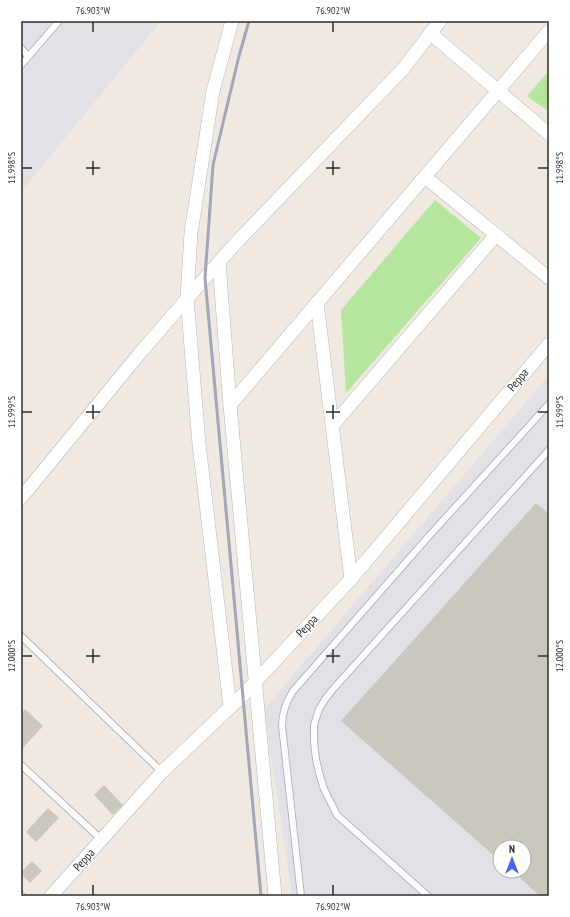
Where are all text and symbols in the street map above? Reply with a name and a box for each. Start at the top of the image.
text: 76.903°W [76,4,110,17]
text: 76.902°W [316,4,350,17]
text: 11.998°S [5,152,18,184]
text: 11.998°S [553,152,566,184]
street label: Peppa [504,365,532,394]
text: 11.999°S [5,396,18,428]
text: 11.999°S [553,396,566,428]
street label: Peppa [293,611,321,640]
text: 12.000°S [5,640,18,672]
text: 12.000°S [553,640,566,672]
north arrow [492,839,532,879]
text: N [509,842,515,856]
street label: Peppa [70,845,98,874]
text: 76.903°W [76,900,110,913]
text: 76.902°W [316,900,350,913]

